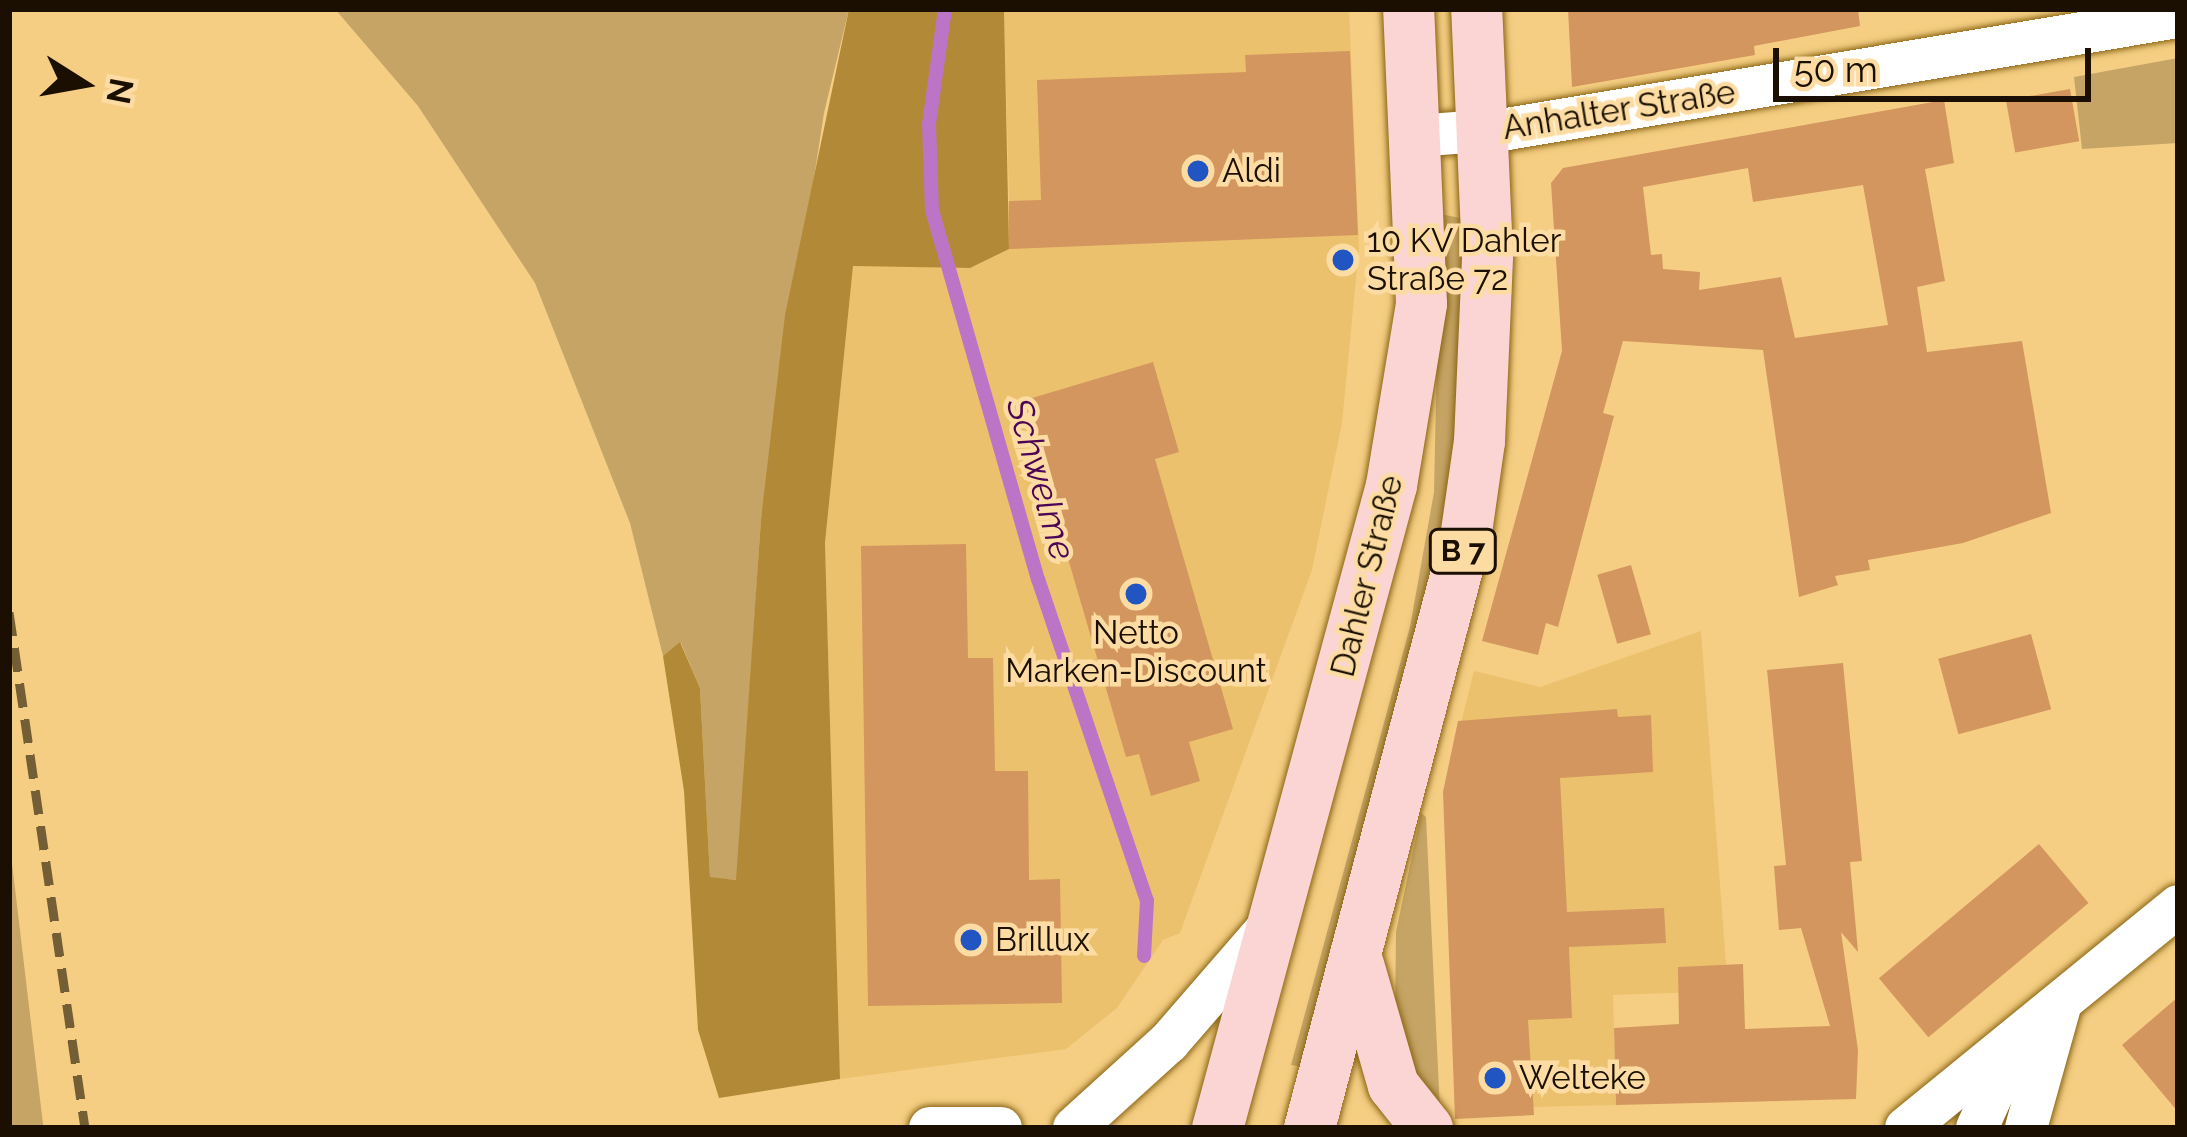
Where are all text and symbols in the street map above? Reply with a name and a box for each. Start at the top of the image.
north arrow [24,24,144,144]
scale bar [1779,24,2097,98]
text: 50 m [1794,48,1878,90]
street label: Anhalter Straße [1499,72,1739,148]
text: N [98,75,141,107]
place label: Aldi [1222,151,1281,191]
marker: Aldi [1185,158,1211,184]
place label: 10 KV Dahler Straße 72 [1367,221,1562,299]
marker: 10 KV Dahler Straße 72 [1330,247,1356,273]
water label: Schwelme [997,393,1085,565]
street label: Dahler Straße [1323,471,1411,681]
road number: B 7 [1427,527,1499,575]
marker: Netto Marken-Discount [1123,581,1149,607]
place label: Netto Marken-Discount [1005,613,1267,691]
place label: Brillux [995,920,1090,960]
marker: Brillux [958,927,984,953]
place label: Welteke [1519,1058,1646,1098]
marker: Welteke [1482,1065,1508,1091]

